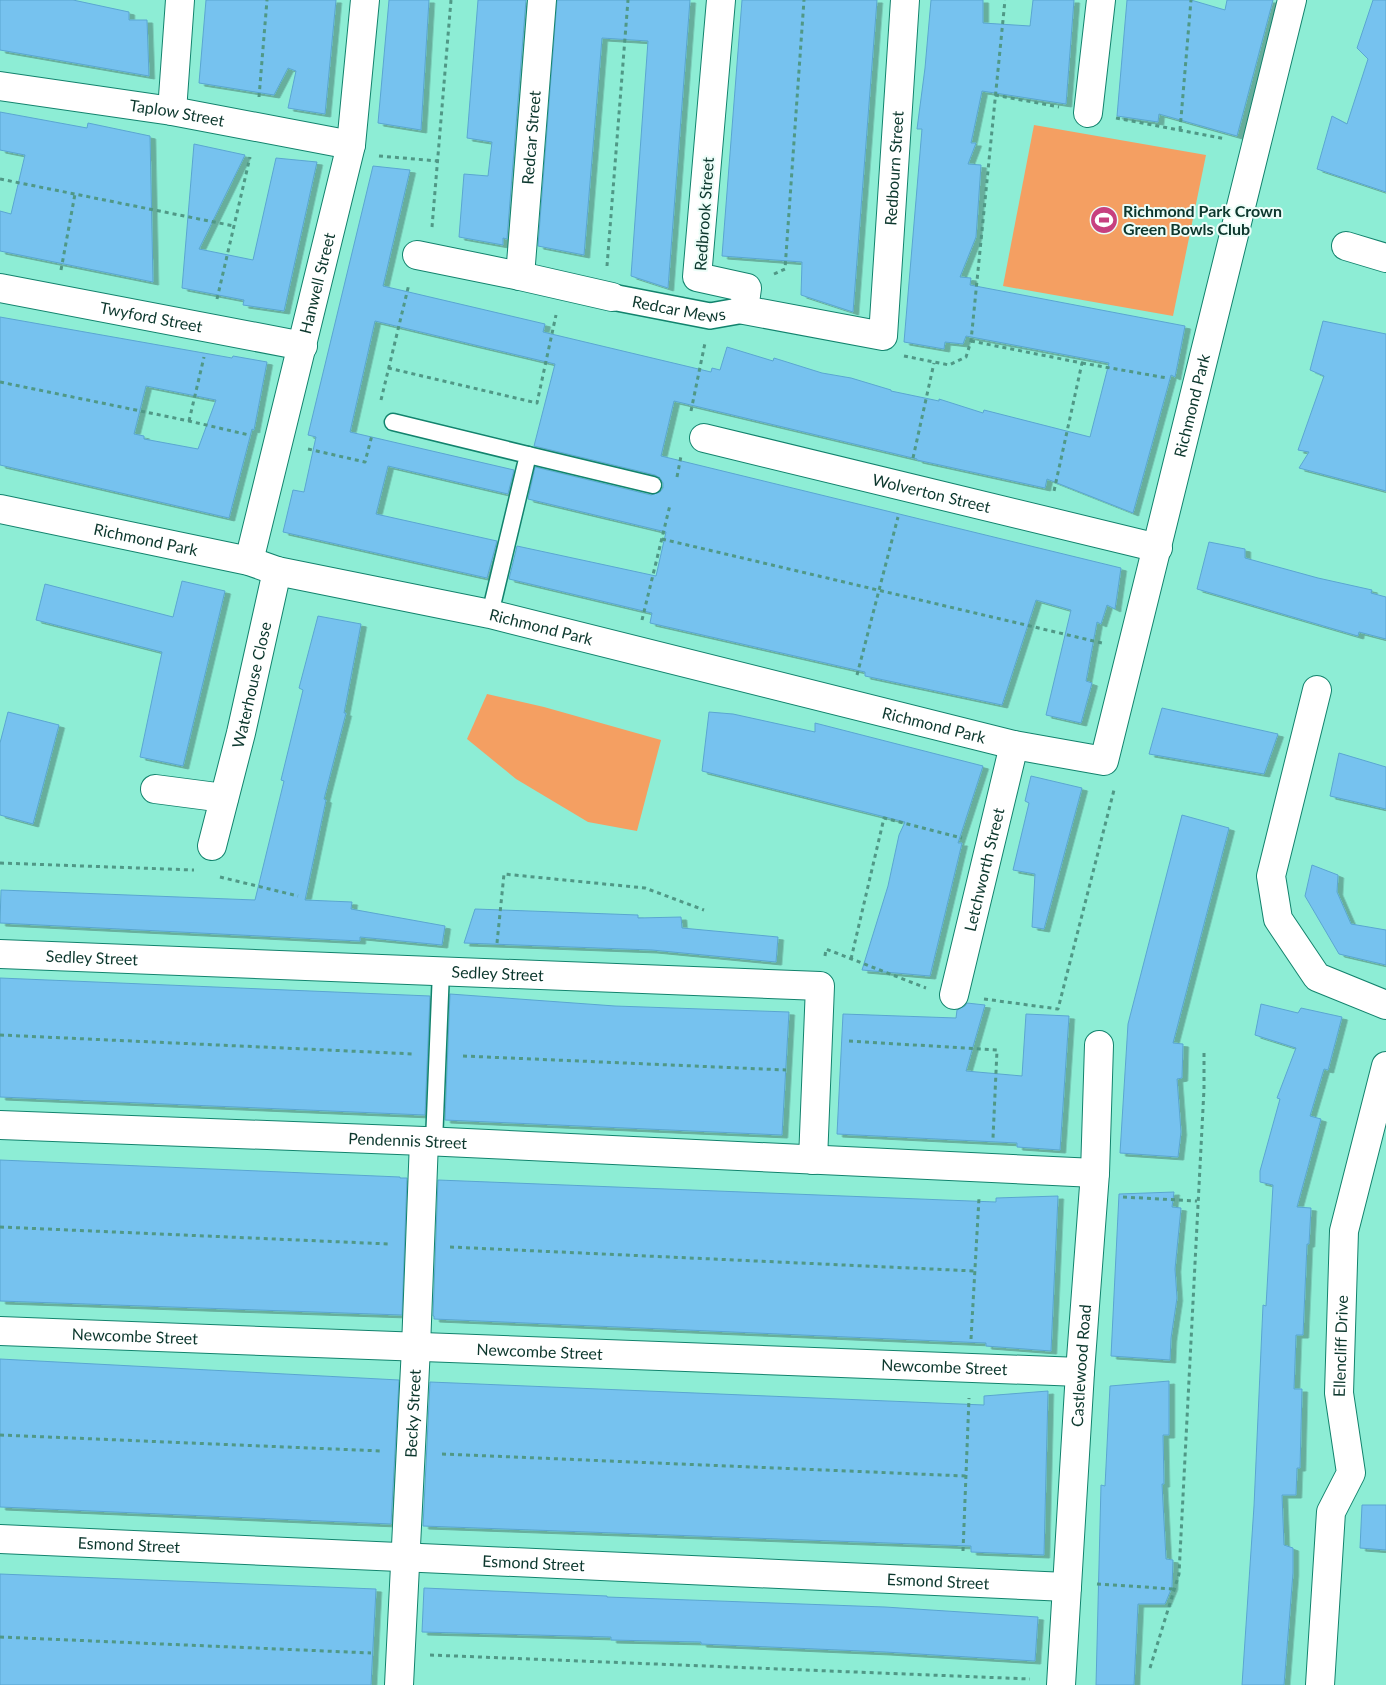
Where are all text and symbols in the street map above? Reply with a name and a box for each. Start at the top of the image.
street label: Redcar Street [517,89,544,185]
street label: Taplow Street [128,95,226,130]
street label: Redbourn Street [880,110,907,226]
street label: Redbrook Street [690,156,717,271]
place label: Richmond Park Crown Green Bowls Club [1123,201,1282,238]
sports icon: Richmond Park Crown Green Bowls Club [1089,205,1119,235]
street label: Hanwell Street [295,230,338,336]
street label: Redcar Mews [631,291,727,326]
street label: Twyford Street [98,297,205,336]
street label: Richmond Park [1169,351,1213,459]
street label: Wolverton Street [871,469,993,516]
street label: Richmond Park [92,519,201,559]
street label: Richmond Park [487,604,596,649]
street label: Waterhouse Close [228,620,274,750]
street label: Richmond Park [880,702,989,747]
street label: Letchworth Street [960,805,1008,933]
street label: Sedley Street [45,946,139,968]
street label: Sedley Street [451,962,544,984]
street label: Pendennis Street [348,1128,468,1152]
street label: Ellencliff Drive [1329,1295,1351,1397]
street label: Castlewood Road [1067,1304,1094,1427]
street label: Newcombe Street [71,1324,199,1348]
street label: Newcombe Street [476,1339,603,1363]
street label: Newcombe Street [881,1354,1008,1378]
street label: Becky Street [400,1368,424,1458]
street label: Esmond Street [77,1533,181,1556]
street label: Esmond Street [482,1551,585,1574]
street label: Esmond Street [886,1569,990,1593]

